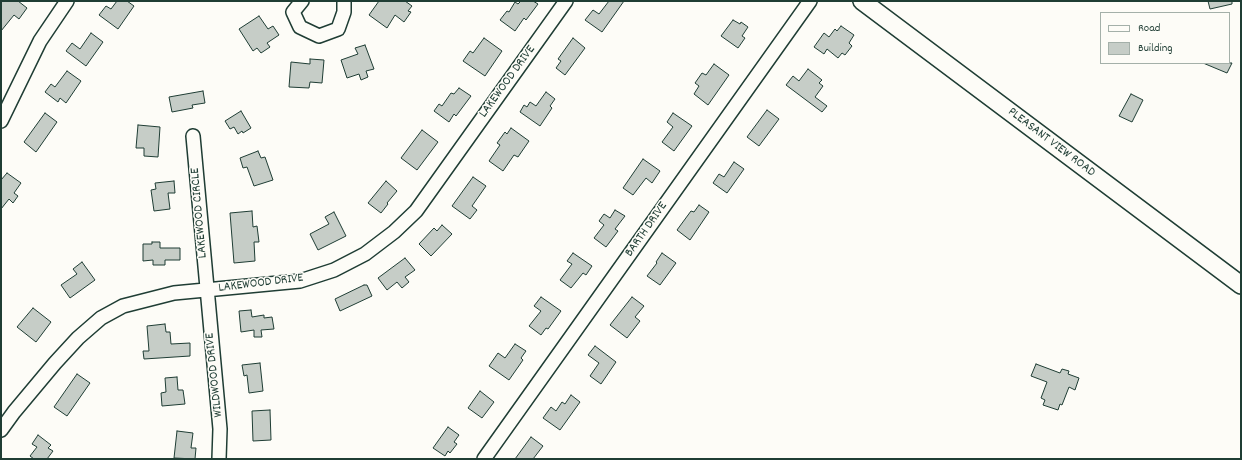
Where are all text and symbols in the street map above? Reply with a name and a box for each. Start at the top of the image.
legend [1100,12,1230,64]
text: Road [1138,20,1160,37]
text: Building [1138,40,1173,57]
street label: LAKEWOOD DRIVE [477,43,539,121]
street label: PLEASANT VIEW ROAD [1004,105,1098,181]
street label: LAKEWOOD CIRCLE [188,167,212,259]
street label: BARTH DRIVE [622,199,672,261]
street label: LAKEWOOD DRIVE [218,271,304,297]
street label: WILDWOOD DRIVE [203,332,227,418]

